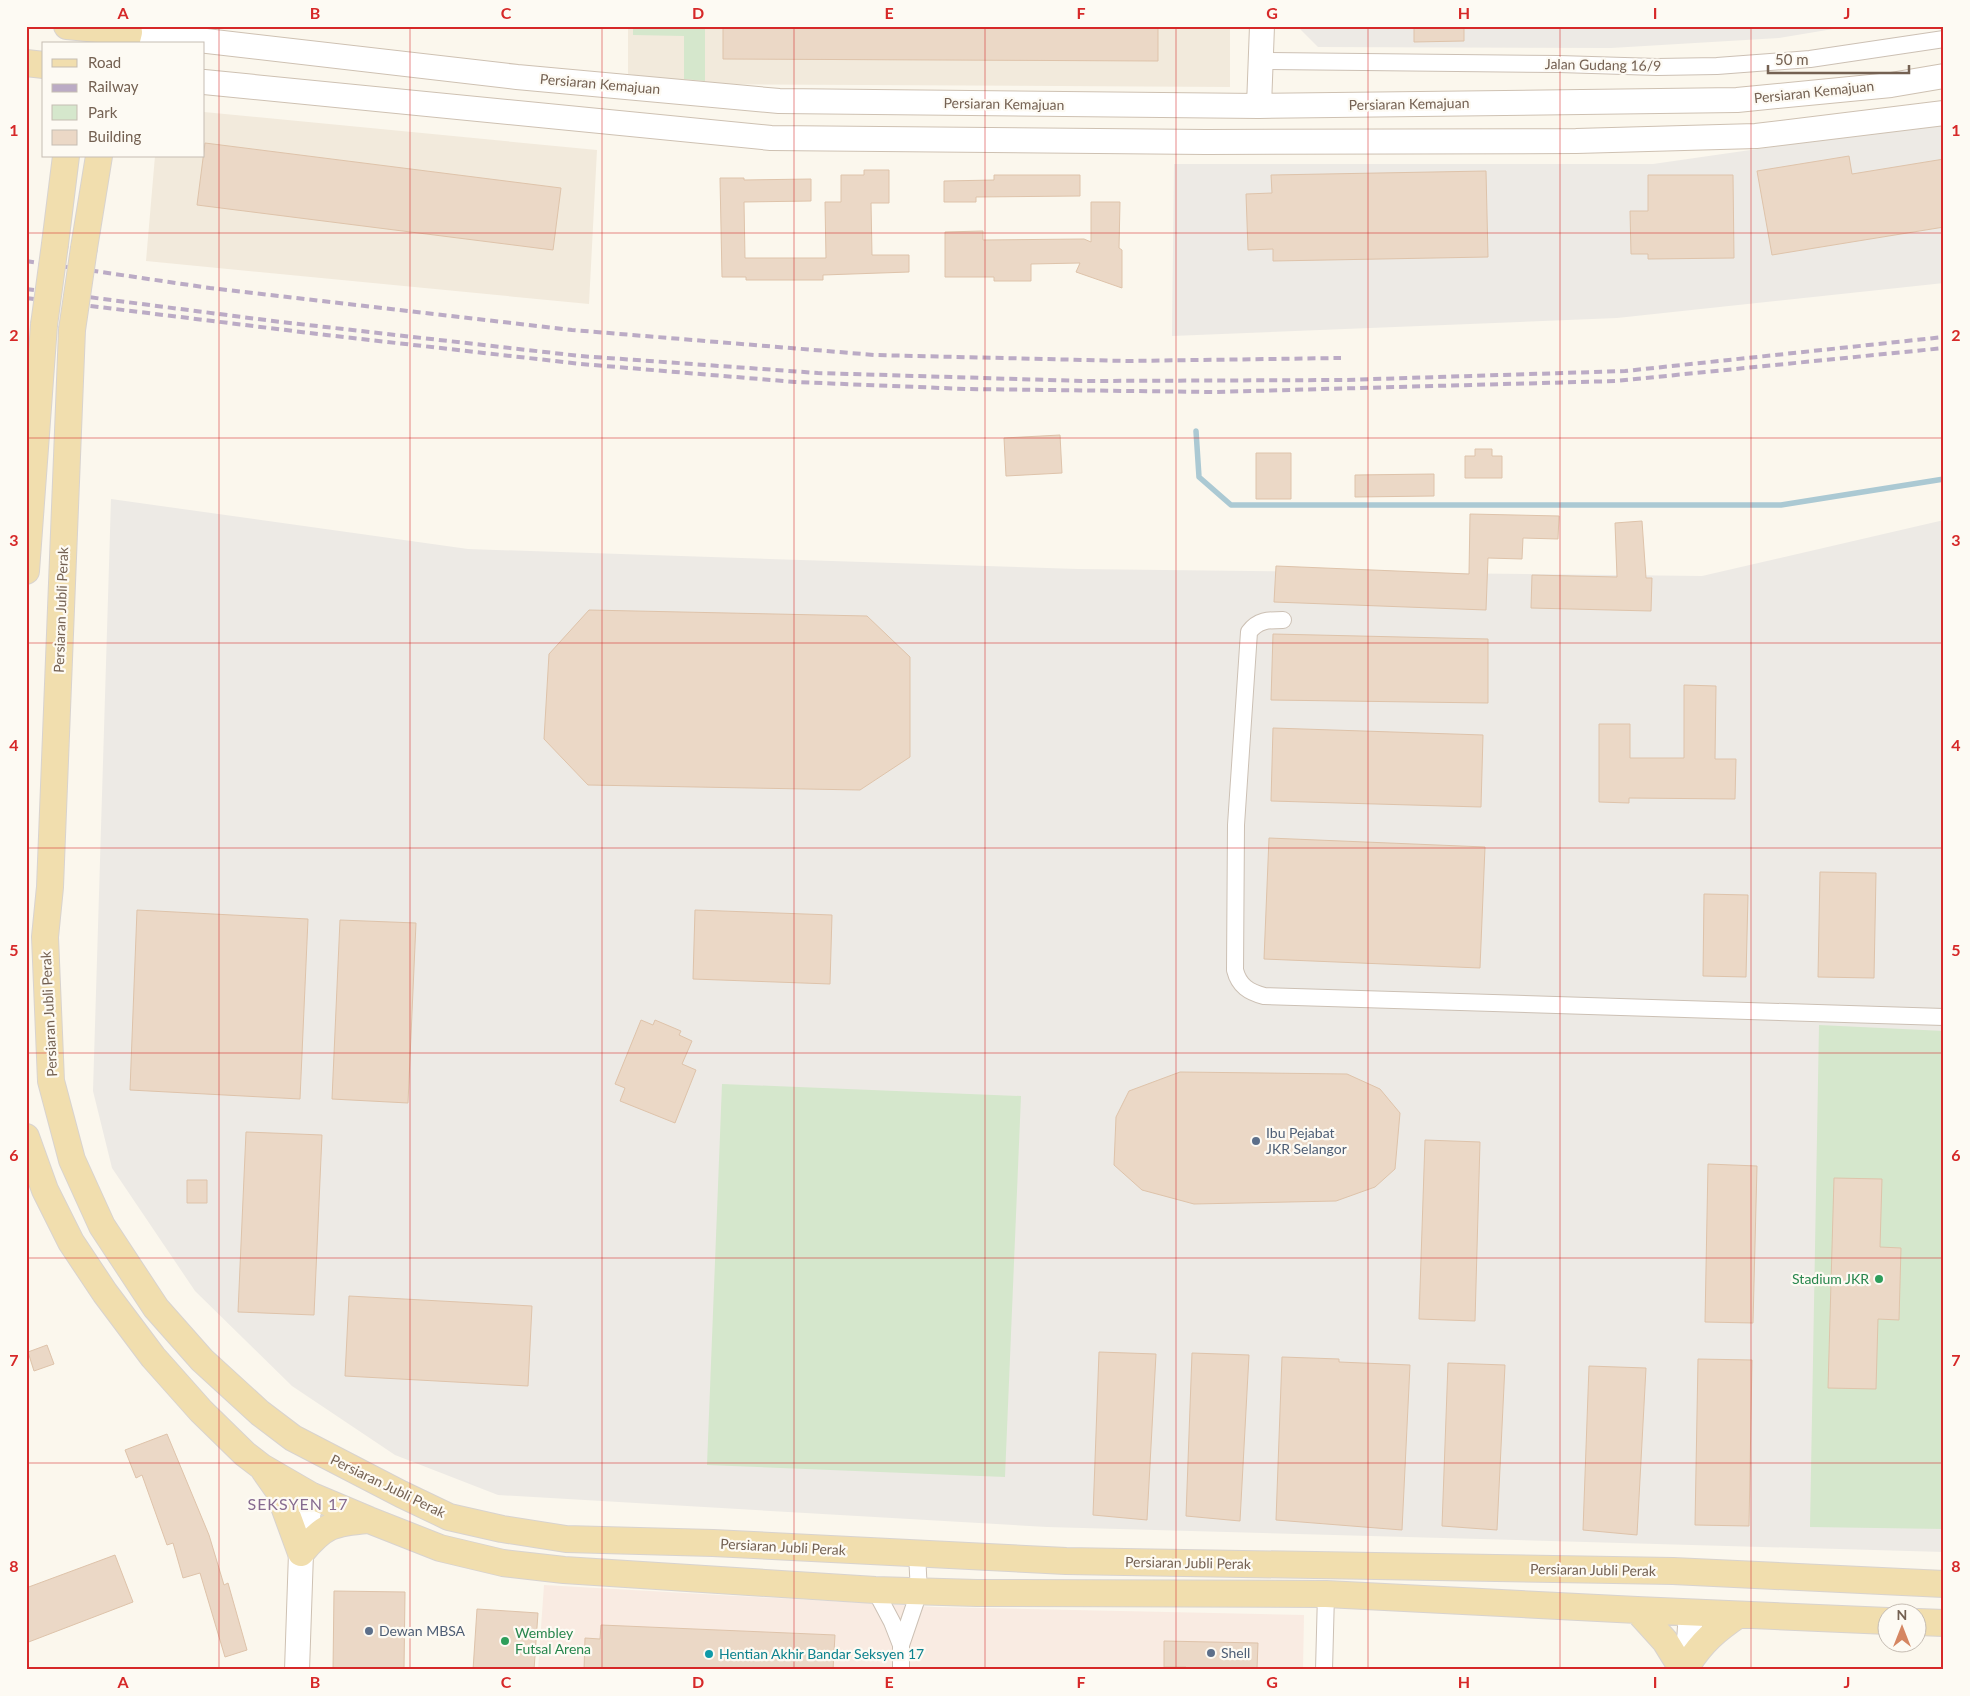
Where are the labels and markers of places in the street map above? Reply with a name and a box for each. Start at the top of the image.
place label: Ibu Pejabat JKR Selangor [1266,1124,1347,1157]
marker: Ibu Pejabat JKR Selangor [1250,1135,1262,1147]
place label: Stadium JKR [1792,1270,1869,1287]
marker: Stadium JKR [1873,1273,1885,1285]
place label: Dewan MBSA [379,1622,466,1639]
place label: Wembley Futsal Arena [515,1624,591,1657]
marker: Dewan MBSA [363,1625,375,1637]
marker: Wembley Futsal Arena [499,1635,511,1647]
place label: Shell [1221,1644,1250,1661]
place label: Hentian Akhir Bandar Seksyen 17 [719,1645,924,1662]
marker: Shell [1205,1647,1217,1659]
marker: Hentian Akhir Bandar Seksyen 17 [703,1648,715,1660]

